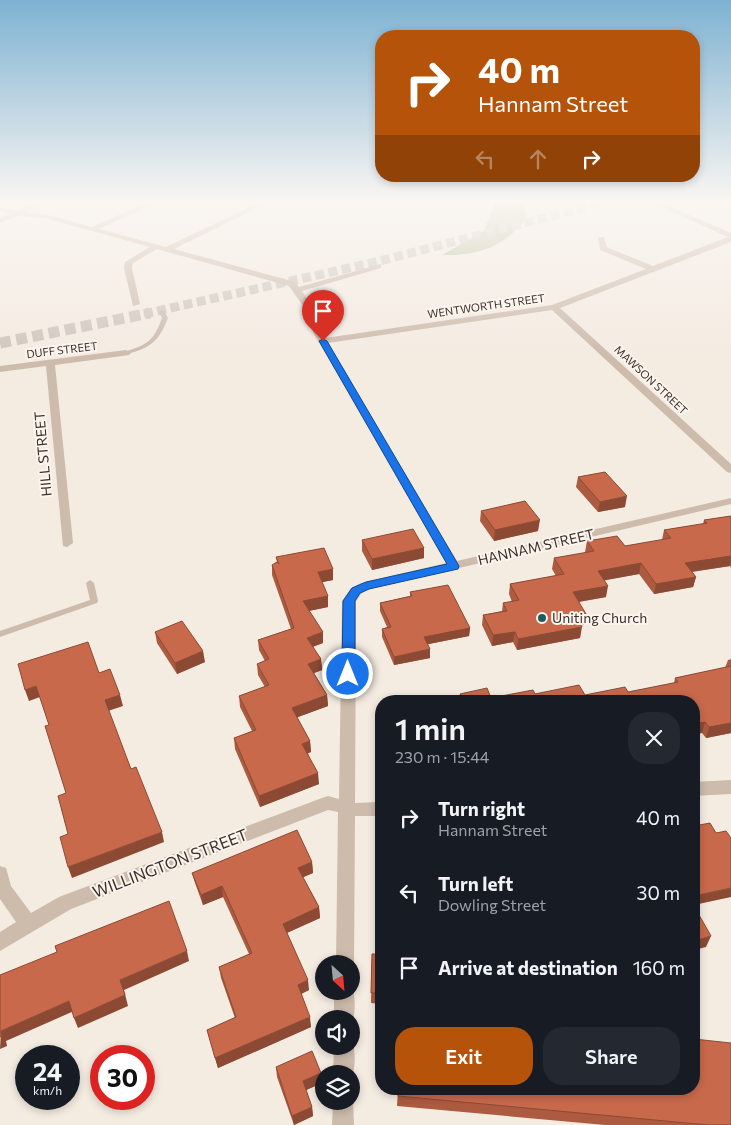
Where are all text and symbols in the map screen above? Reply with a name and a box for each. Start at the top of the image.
text: 40 m [478,47,560,90]
icon: right [395,50,460,115]
text: Hannam Street [478,90,628,117]
icon: left [471,145,499,173]
icon: ahead [524,145,552,173]
icon: right [577,145,605,173]
pin [302,290,344,341]
street label: WENTWORTH STREET [426,291,545,320]
icon: arrive [309,297,337,325]
street label: DUFF STREET [26,339,98,360]
street label: MAWSON STREET [612,342,691,417]
street label: HILL STREET [30,411,55,497]
street label: HANNAM STREET [476,525,596,568]
place label: Uniting Church [552,609,647,626]
marker: Uniting Church [536,612,548,624]
position arrow [321,647,373,699]
text: 1 min [395,709,466,746]
button: close [628,712,680,764]
text: 230 m · 15:44 [395,747,489,766]
text: Turn right [438,797,525,820]
icon: right [395,804,423,832]
text: 40 m [636,806,680,829]
text: Hannam Street [438,820,547,839]
street label: WILLINGTON STREET [90,824,250,901]
text: Turn left [438,872,513,895]
icon: left [395,879,423,907]
text: 30 m [637,881,680,904]
text: Dowling Street [438,895,546,914]
icon: arrive [395,954,423,982]
north arrow [315,955,360,1000]
map controls [315,955,360,1110]
text: Arrive at destination [438,956,618,979]
text: 160 m [633,956,685,979]
button: sound [315,1010,360,1055]
button: Exit [395,1027,533,1085]
button: Share [543,1027,680,1085]
speed limit sign: 30 [90,1045,155,1110]
text: 24 [33,1056,62,1086]
button: layers [315,1065,360,1110]
text: km/h [33,1083,62,1097]

